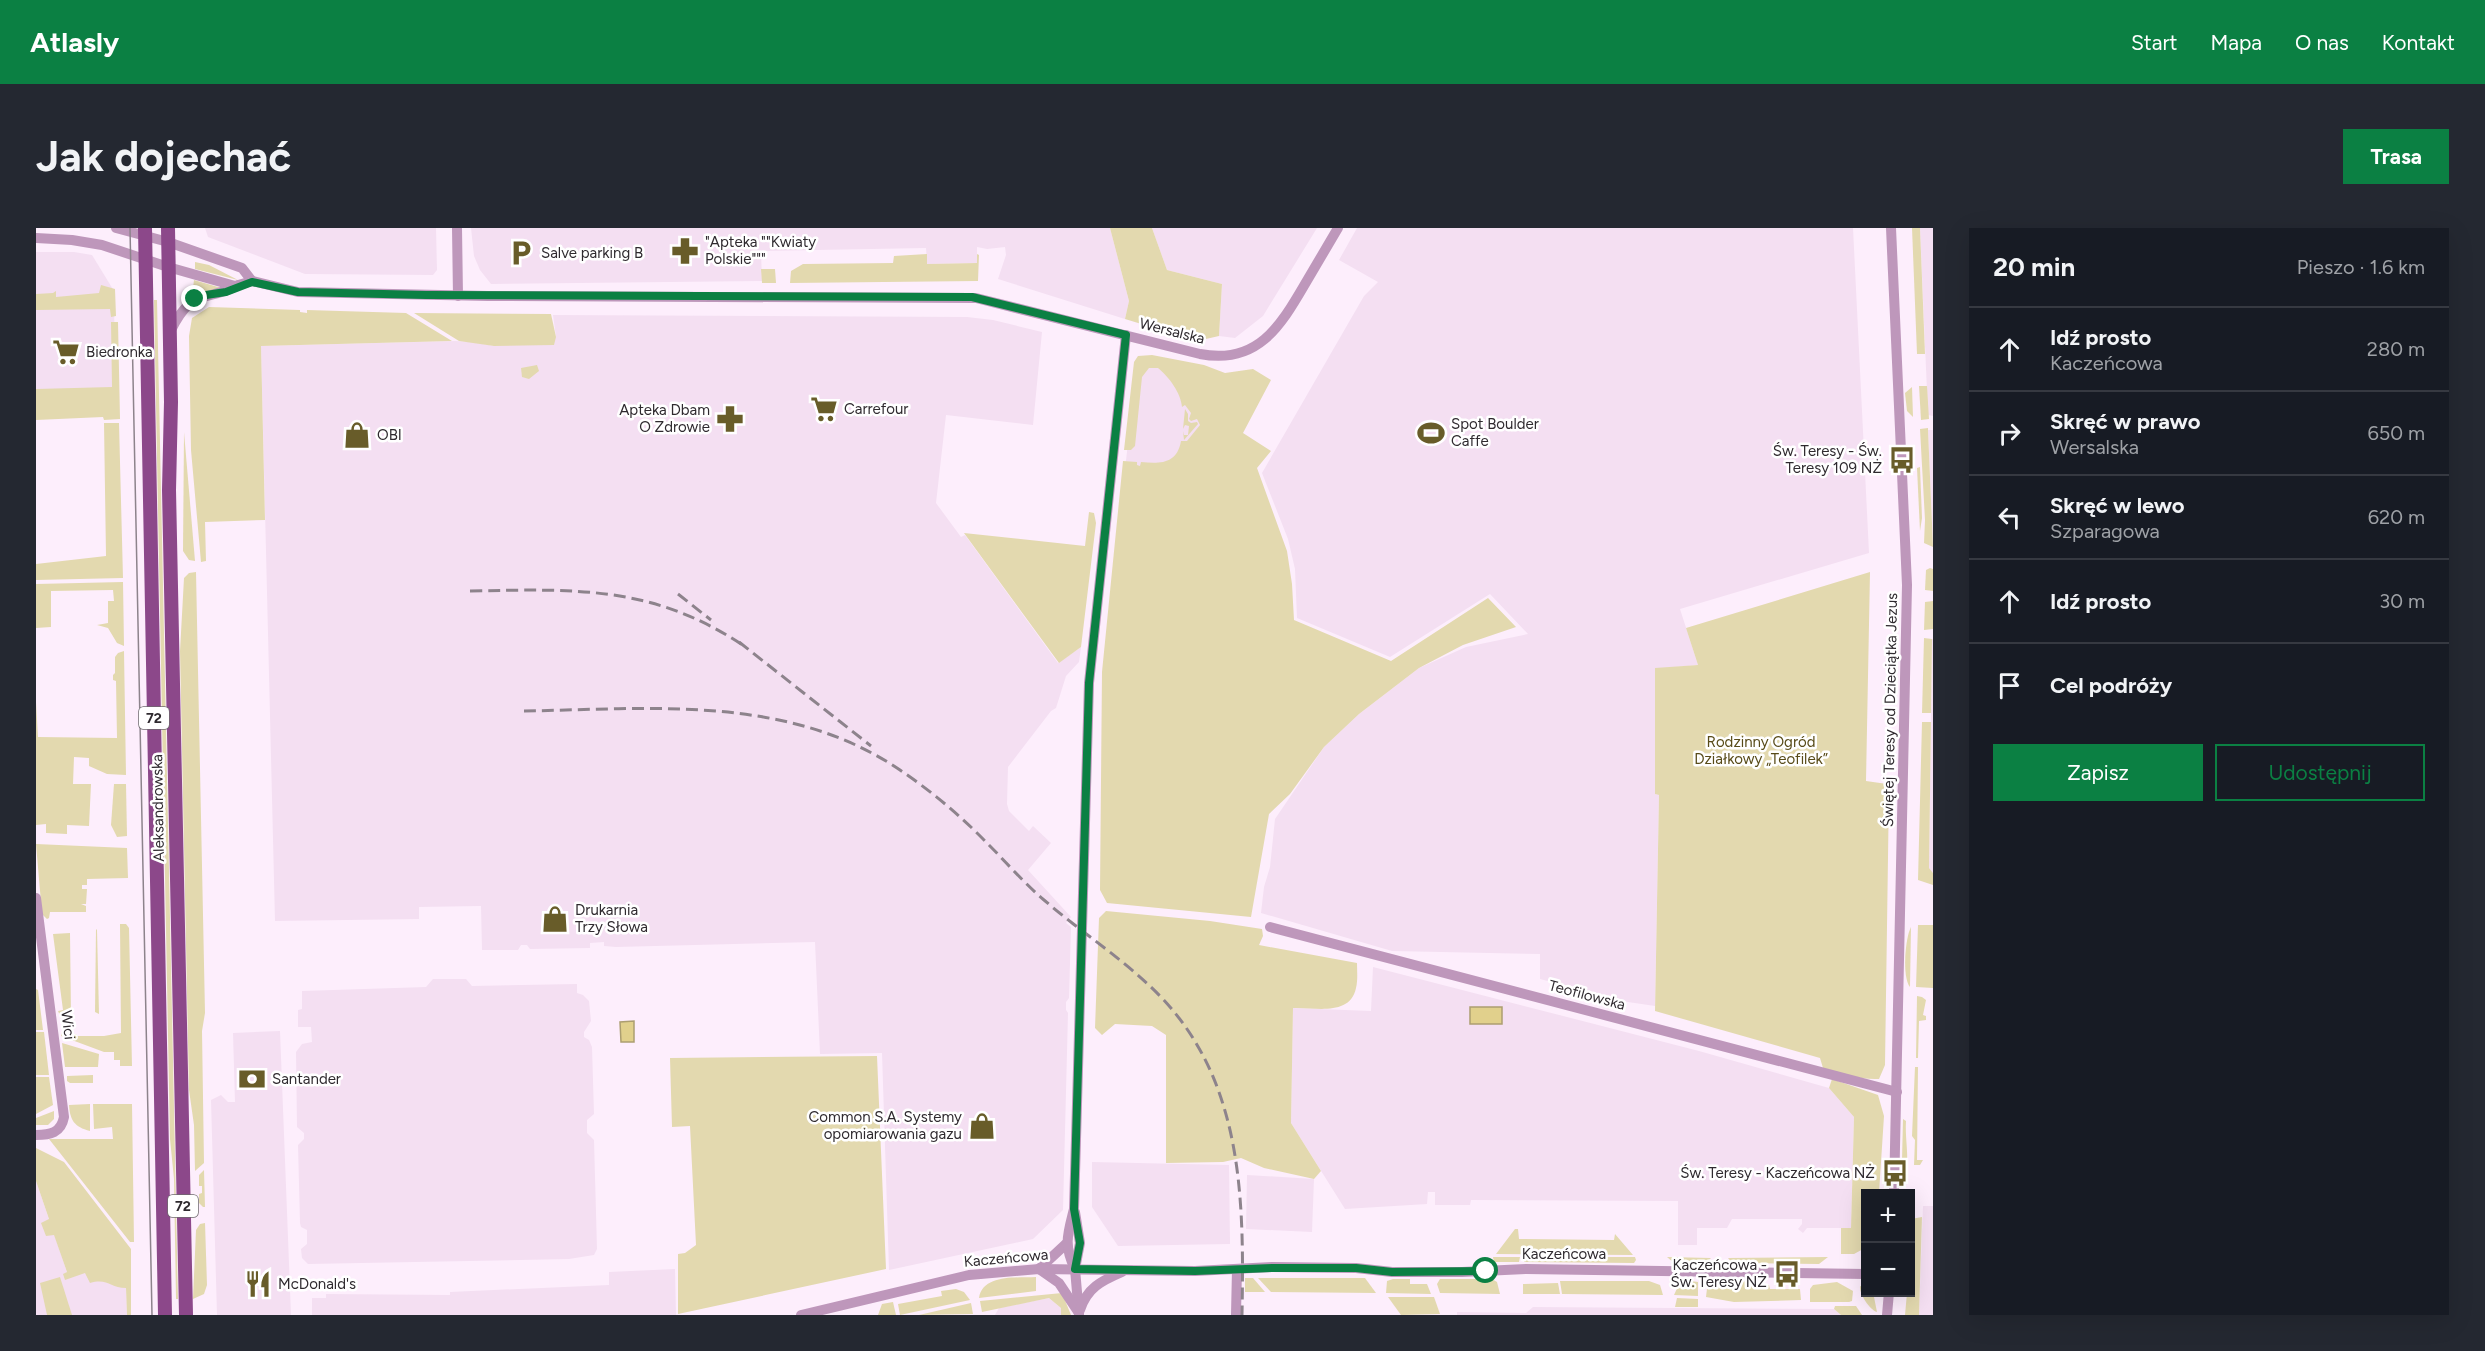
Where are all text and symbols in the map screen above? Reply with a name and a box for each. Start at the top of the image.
text: Atlasly [30,25,119,59]
text: Start [2131,30,2177,55]
text: Mapa [2210,30,2262,55]
text: O nas [2295,30,2349,55]
text: Kontakt [2382,30,2455,55]
button: Trasa [2343,129,2449,184]
text: Jak dojechać [36,131,291,182]
place label: "Apteka ""Kwiaty Polskie""" [705,233,816,268]
pharmacy icon: "Apteka ""Kwiaty Polskie""" [670,236,700,266]
parking icon: Salve parking B [506,238,536,268]
place label: Salve parking B [541,244,643,262]
text: 20 min [1993,251,2075,283]
text: Pieszo · 1.6 km [2297,255,2425,279]
route end [181,285,207,311]
street label: Wersalska [1137,314,1207,348]
text: Idź prosto [2050,324,2151,351]
icon: ahead [1993,333,2026,366]
supermarket icon: Biedronka [51,337,81,367]
text: 280 m [2367,337,2425,361]
place label: Biedronka [86,343,153,361]
text: Kaczeńcowa [2050,351,2163,375]
supermarket icon: Carrefour [809,394,839,424]
place label: Carrefour [844,400,908,418]
place label: Apteka Dbam O Zdrowie [619,401,710,436]
pharmacy icon: Apteka Dbam O Zdrowie [715,404,745,434]
text: Skręć w prawo [2050,408,2200,435]
place label: Spot Boulder Caffe [1451,415,1539,450]
icon: right [1993,417,2026,450]
sports icon: Spot Boulder Caffe [1416,418,1446,448]
shop icon: OBI [342,420,372,450]
text: 650 m [2367,421,2425,445]
place label: OBI [377,426,402,444]
text: Wersalska [2050,435,2139,459]
place label: Św. Teresy - Św. Teresy 109 NŻ [1773,442,1882,477]
bus stop icon: Św. Teresy - Św. Teresy 109 NŻ [1887,445,1917,475]
text: Skręć w lewo [2050,492,2185,519]
icon: left [1993,501,2026,534]
text: 620 m [2368,505,2425,529]
text: Szparagowa [2050,519,2160,543]
icon: ahead [1993,585,2026,618]
text: Idź prosto [2050,588,2151,615]
text: 30 m [2379,589,2425,613]
street label: Świętej Teresy od Dzieciątka Jezus [1879,593,1901,827]
icon: arrive [1993,669,2026,702]
text: Cel podróży [2050,672,2172,699]
road number: 72 [139,707,169,729]
park label: Rodzinny Ogród Działkowy „Teofilek” [1694,733,1828,768]
button: Zapisz [1993,744,2203,801]
button: Udostępnij [2215,744,2425,801]
street label: Aleksandrowska [148,754,168,862]
place label: Drukarnia Trzy Słowa [575,901,648,936]
shop icon: Drukarnia Trzy Słowa [540,904,570,934]
street label: Teofilowska [1547,976,1627,1014]
street label: Wici [57,1009,79,1041]
bank icon: Santander [237,1064,267,1094]
place label: Santander [272,1070,341,1088]
place label: Common S.A. Systemy opomiarowania gazu [808,1108,962,1143]
shop icon: Common S.A. Systemy opomiarowania gazu [967,1111,997,1141]
bus stop icon: Św. Teresy - Kaczeńcowa NŻ [1880,1158,1910,1188]
place label: Św. Teresy - Kaczeńcowa NŻ [1680,1164,1875,1182]
map controls [1861,1189,1915,1297]
button: + [1861,1189,1915,1243]
road number: 72 [168,1195,198,1217]
button: − [1861,1243,1915,1297]
street label: Kaczeńcowa [963,1245,1049,1271]
street label: Kaczeńcowa [1522,1245,1606,1263]
place label: Kaczeńcowa - Św. Teresy NŻ [1671,1256,1767,1291]
route start [1472,1257,1498,1283]
bus stop icon: Kaczeńcowa - Św. Teresy NŻ [1772,1259,1802,1289]
restaurant icon: McDonald's [243,1269,273,1299]
place label: McDonald's [278,1275,356,1293]

